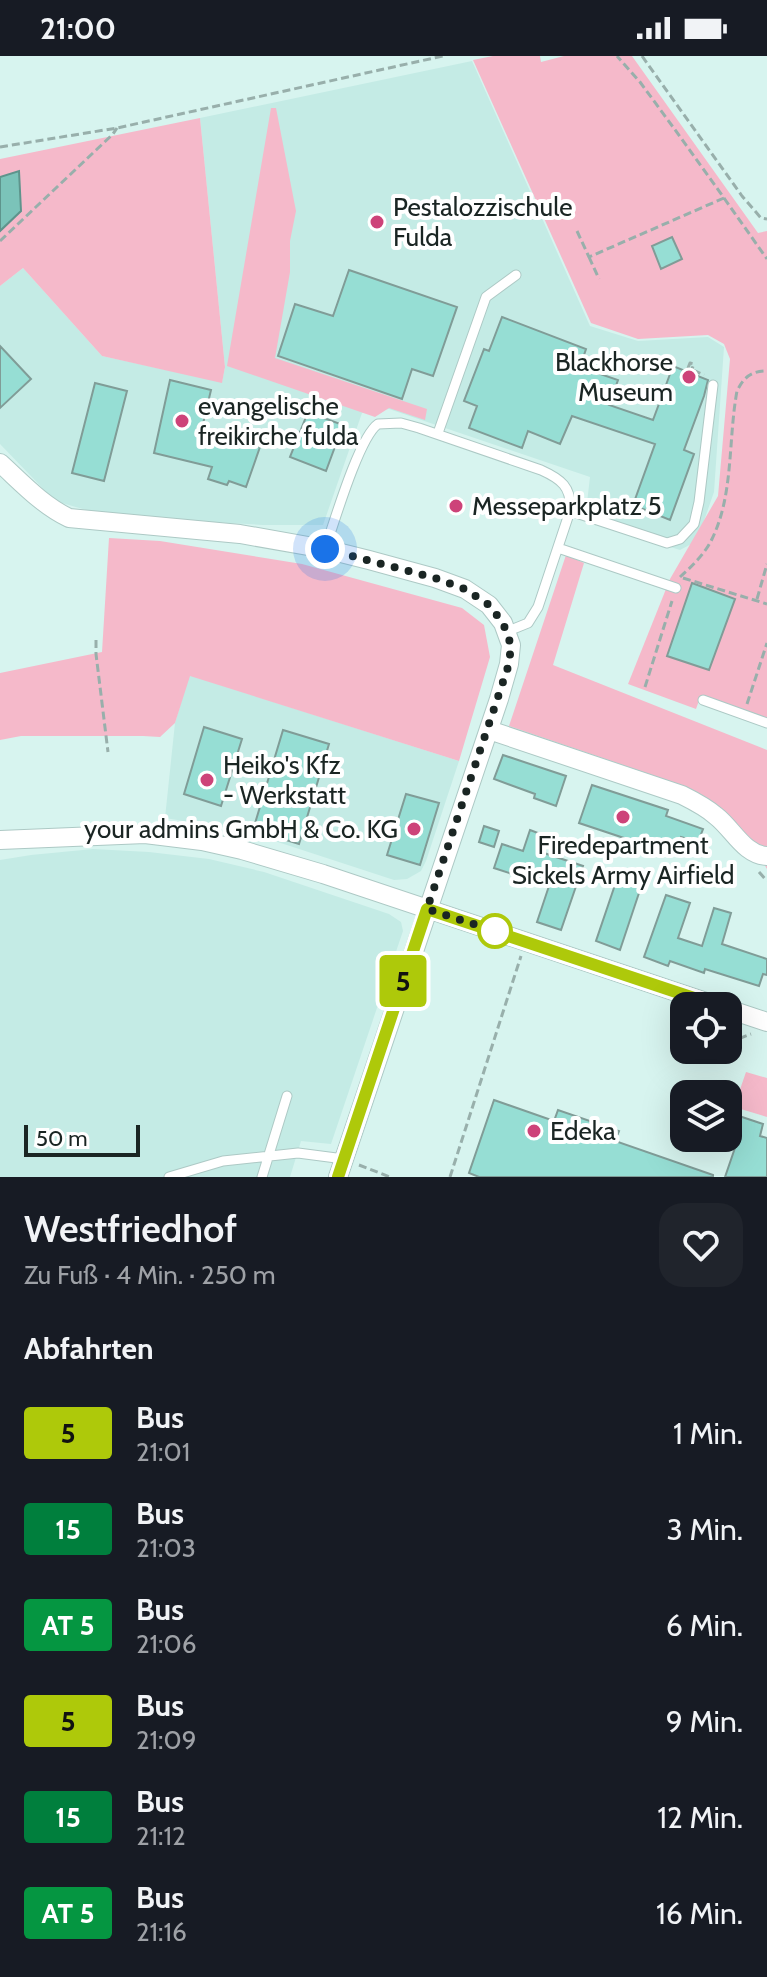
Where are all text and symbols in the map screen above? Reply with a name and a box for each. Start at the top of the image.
text: 21:00 [40,10,116,47]
place label: Pestalozzischule Fulda [393,191,573,253]
marker: Pestalozzischule Fulda [368,213,386,231]
place label: Blackhorse Museum [555,346,673,408]
marker: Blackhorse Museum [680,368,698,386]
place label: evangelische freikirche fulda [198,390,359,452]
marker: evangelische freikirche fulda [173,412,191,430]
place label: Messeparkplatz 5 [472,490,662,522]
marker: Messeparkplatz 5 [447,497,465,515]
your location [305,529,345,569]
place label: Heiko's Kfz - Werkstatt [223,749,346,811]
marker: Heiko's Kfz - Werkstatt [198,771,216,789]
marker: Firedepartment Sickels Army Airfield [614,808,632,826]
place label: your admins GmbH & Co. KG [84,813,398,845]
marker: your admins GmbH & Co. KG [405,820,423,838]
place label: Firedepartment Sickels Army Airfield [512,829,734,891]
unlabelled marker [478,914,512,948]
line badge: 5 [377,955,429,1007]
text: 5 [395,964,411,998]
map controls [670,992,742,1152]
button: locate [670,992,742,1064]
button: layers [670,1080,742,1152]
place label: Edeka [550,1115,616,1147]
scale bar [24,1121,140,1157]
marker: Edeka [525,1122,543,1140]
text: 50 m [36,1125,88,1152]
button: heart [659,1203,743,1287]
text: Westfriedhof [24,1205,237,1252]
text: Zu Fuß · 4 Min. · 250 m [24,1259,276,1291]
text: Abfahrten [24,1330,154,1367]
text: Bus [136,1399,184,1436]
text: 1 Min. [673,1415,743,1452]
text: 5 [60,1416,76,1450]
text: 21:01 [136,1436,190,1468]
text: Bus [136,1495,184,1532]
text: 3 Min. [667,1511,743,1548]
text: 15 [55,1512,81,1546]
text: 21:03 [136,1532,196,1564]
text: Bus [136,1591,184,1628]
text: 6 Min. [666,1607,743,1644]
text: AT 5 [42,1608,94,1642]
text: 21:06 [136,1628,196,1660]
text: Bus [136,1687,184,1724]
text: 9 Min. [666,1703,743,1740]
text: 5 [60,1704,76,1738]
text: 21:09 [136,1724,196,1756]
text: Bus [136,1783,184,1820]
text: 12 Min. [657,1799,743,1836]
text: 15 [55,1800,81,1834]
text: 21:12 [136,1820,186,1852]
text: Bus [136,1879,184,1916]
text: 16 Min. [656,1895,743,1932]
text: AT 5 [42,1896,94,1930]
text: 21:16 [136,1916,187,1948]

